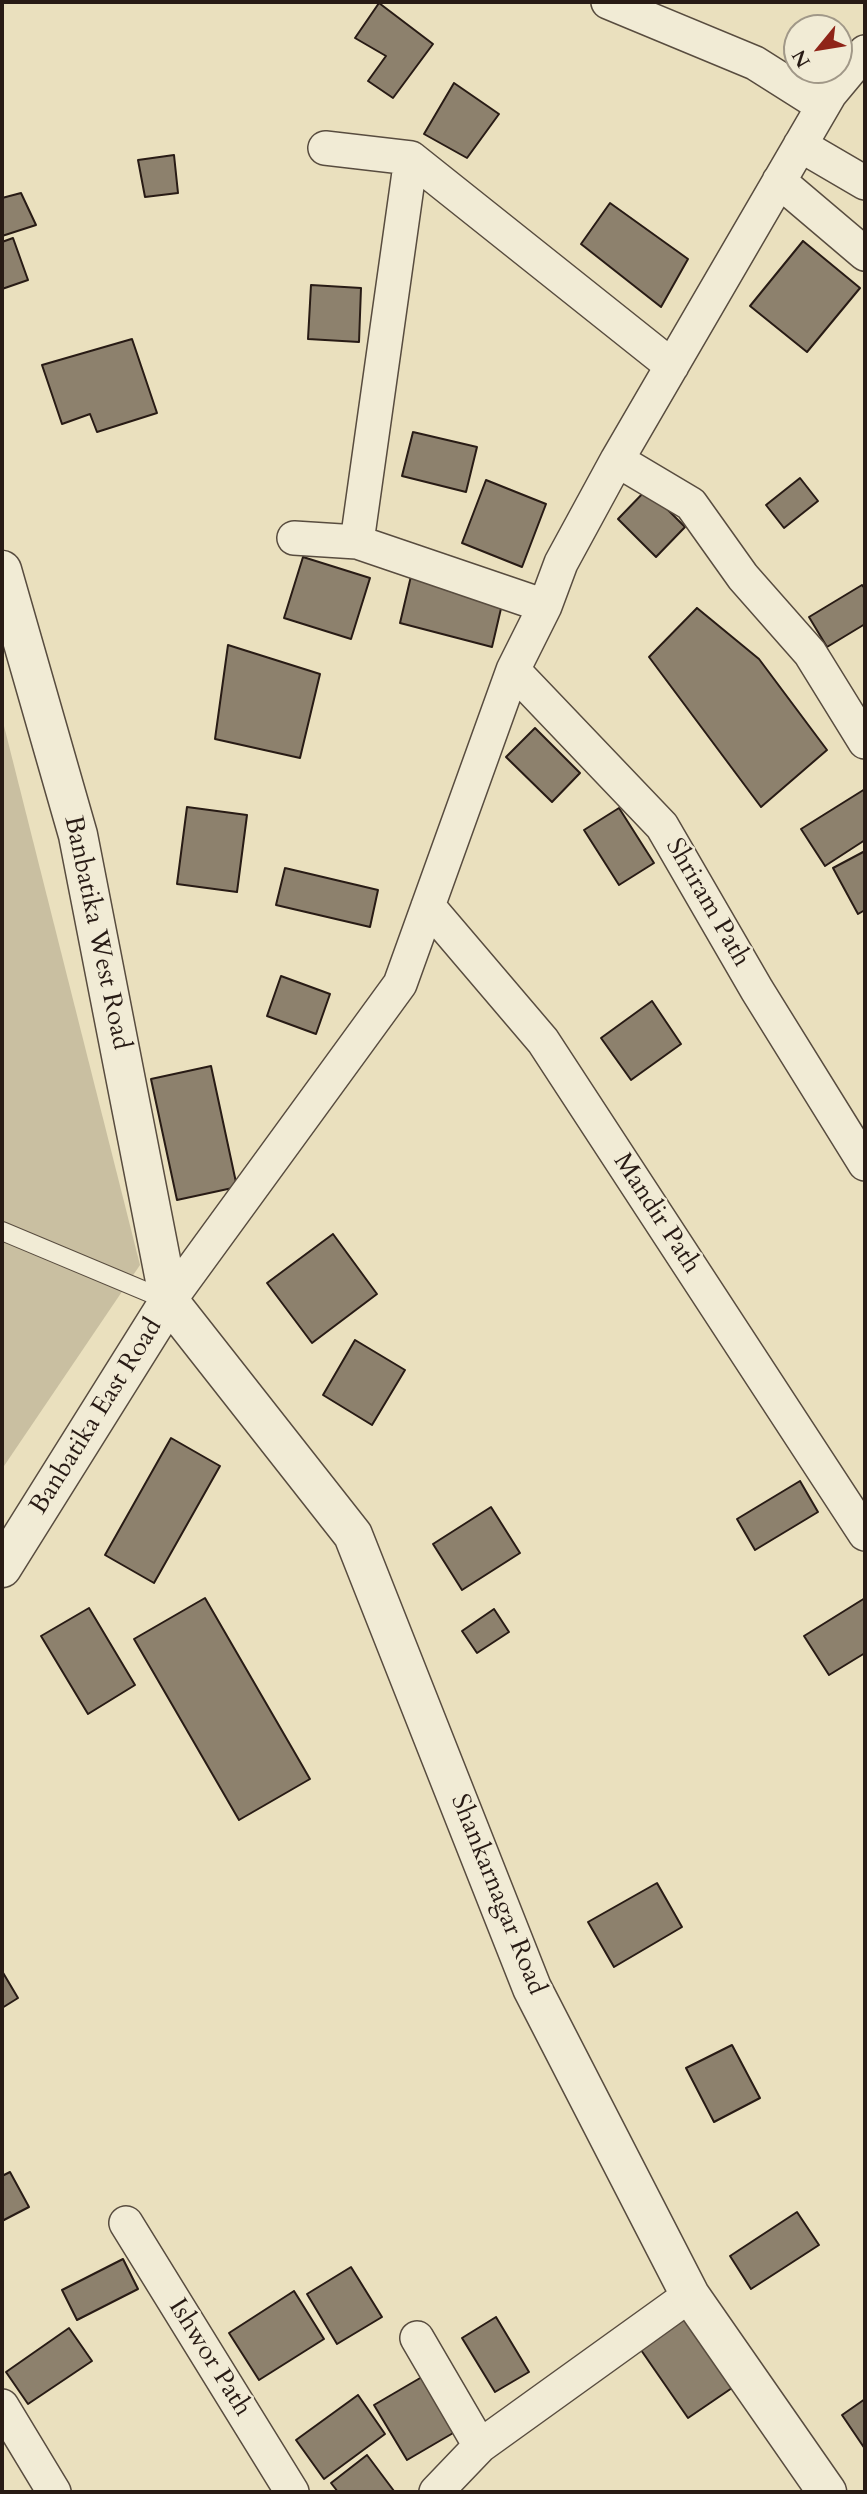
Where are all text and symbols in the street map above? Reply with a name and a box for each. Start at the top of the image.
north arrow [783,14,853,84]
text: N [786,45,817,72]
street label: Banbatika West Road [56,813,136,1053]
street label: Shriram Path [658,833,756,973]
street label: Mandir Path [606,1148,706,1280]
street label: Banbatika East Road [24,1313,170,1521]
street label: Shankarnagar Road [443,1790,551,2000]
street label: Ishwor Path [161,2294,257,2422]

